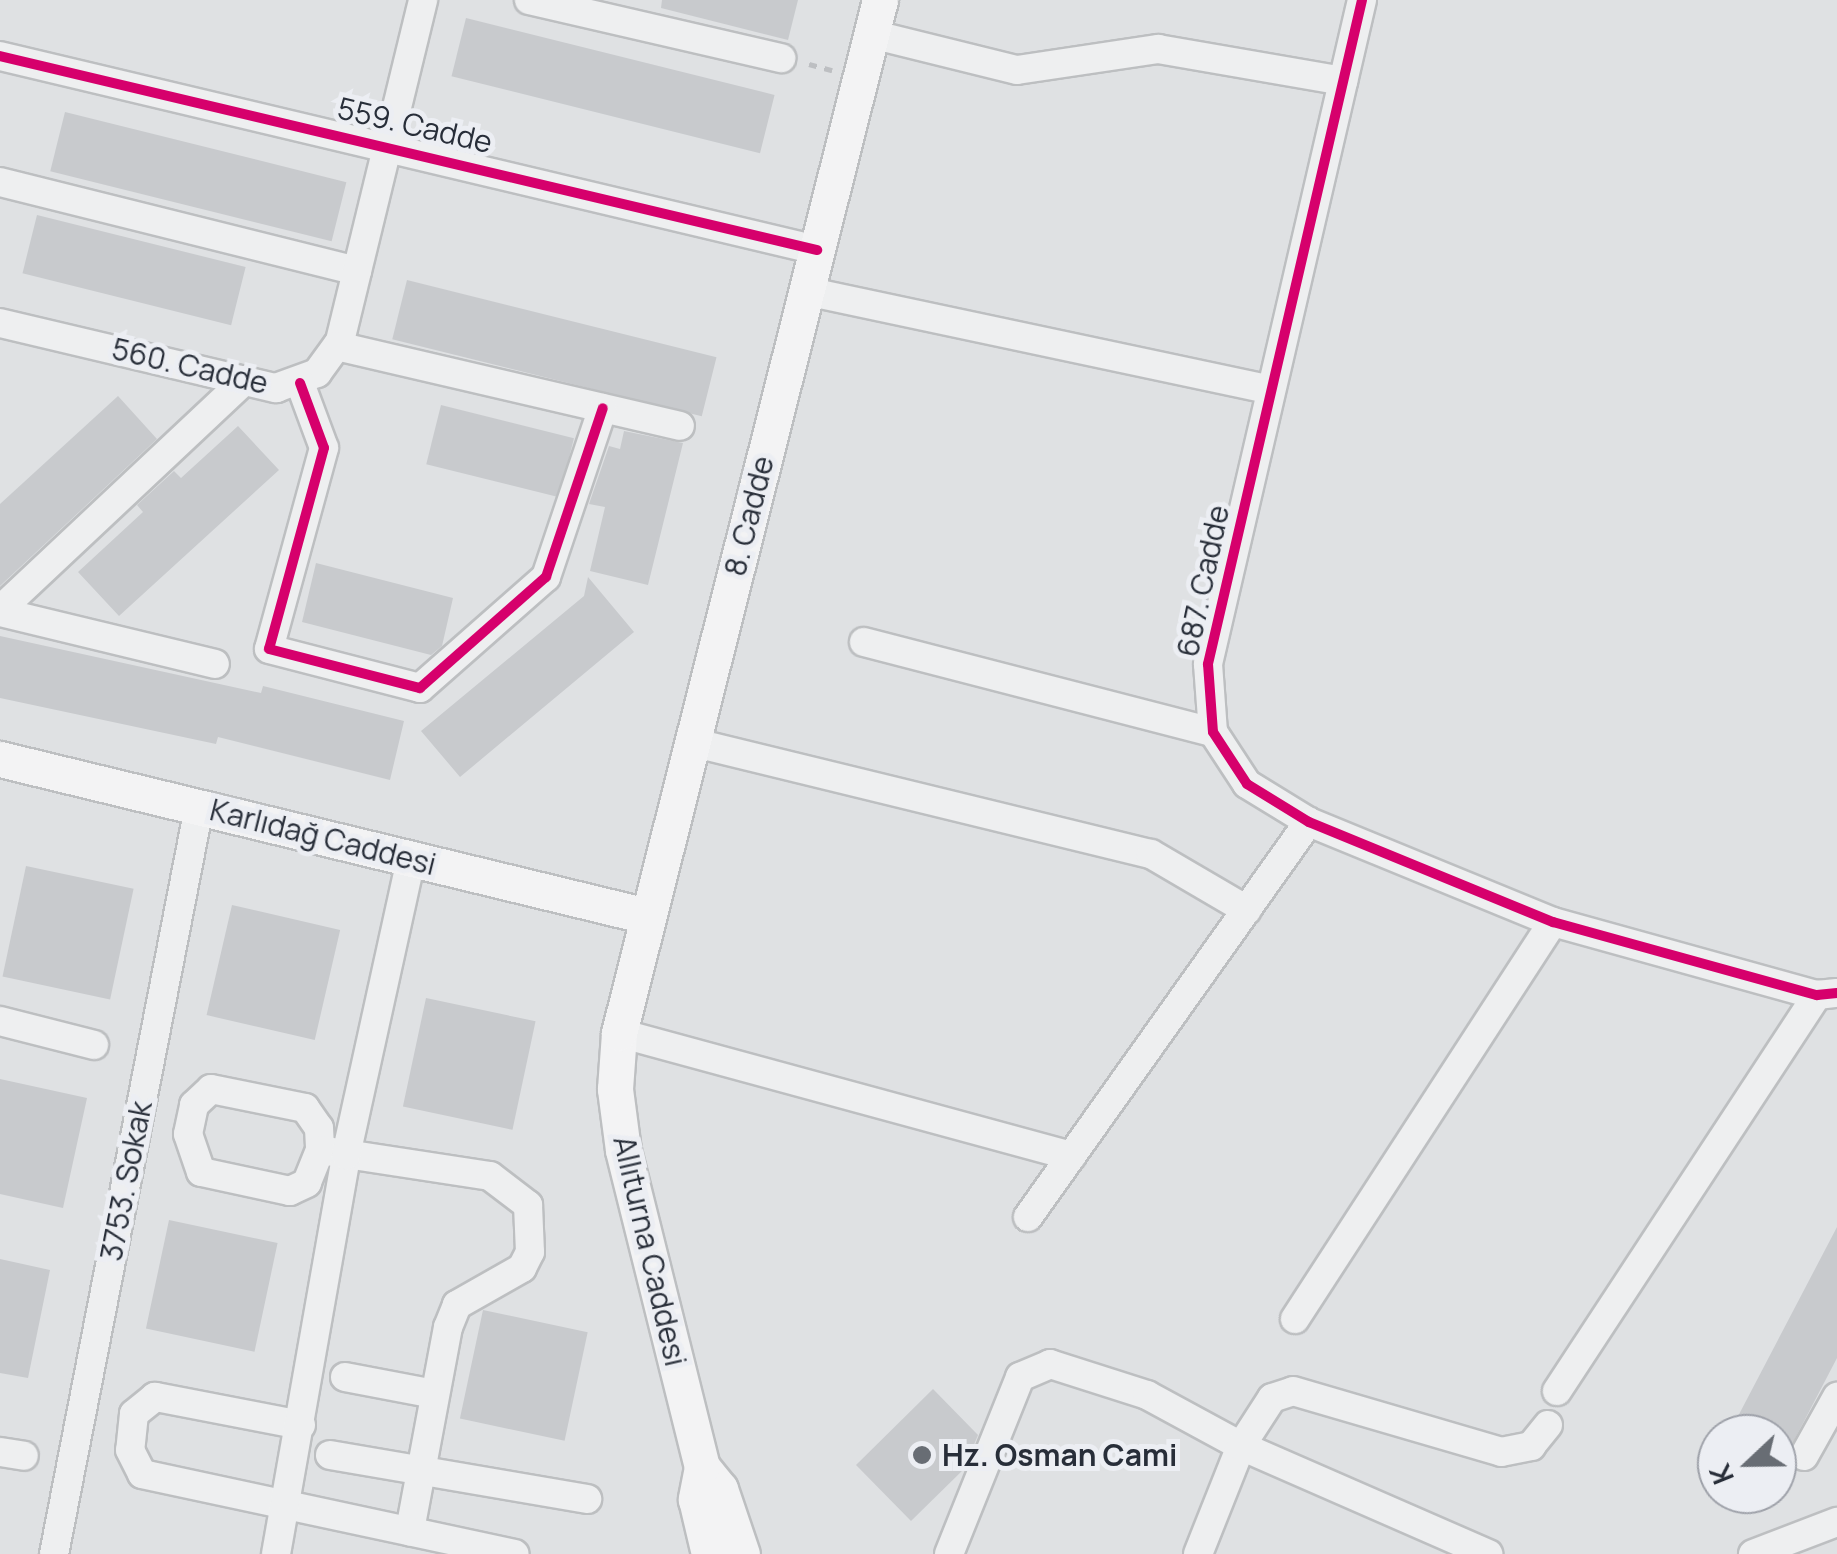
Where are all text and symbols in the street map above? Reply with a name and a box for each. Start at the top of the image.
street label: 559. Cadde [334,90,496,160]
street label: 560. Cadde [108,331,272,401]
street label: 8. Cadde [717,452,781,580]
street label: 687. Cadde [1169,502,1237,660]
street label: Karlıdağ Caddesi [206,792,440,882]
street label: 3753. Sokak [93,1098,159,1264]
street label: Allıturna Caddesi [606,1132,694,1370]
north arrow [1697,1414,1797,1514]
place label: Hz. Osman Cami [942,1437,1177,1473]
marker: Hz. Osman Cami [911,1444,933,1466]
text: K [1700,1459,1742,1490]

